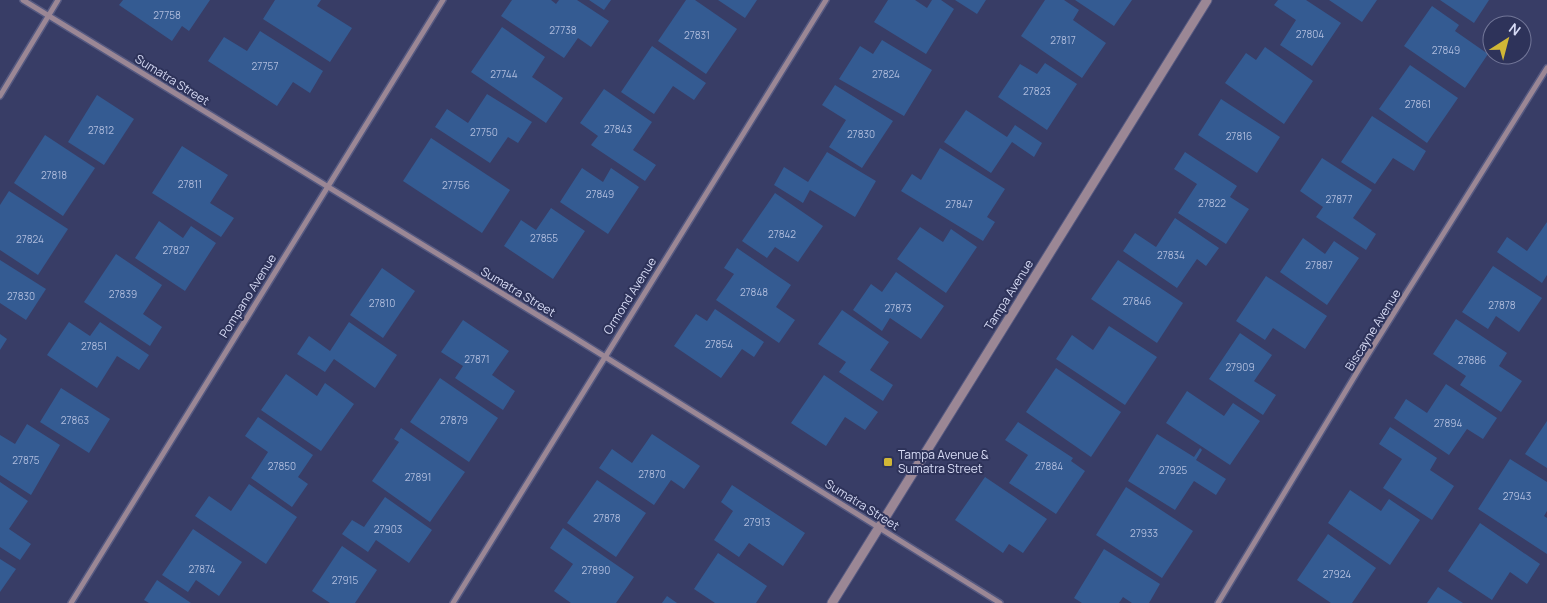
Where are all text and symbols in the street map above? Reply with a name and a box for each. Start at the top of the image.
house number: 27758 [153,8,181,22]
north arrow [1482,15,1532,65]
text: N [1505,18,1525,40]
house number: 27738 [549,23,577,37]
house number: 27804 [1296,27,1324,41]
house number: 27831 [684,28,710,42]
house number: 27817 [1050,33,1076,47]
house number: 27849 [1432,43,1460,57]
street label: Sumatra Street [132,50,213,109]
house number: 27757 [252,59,278,73]
house number: 27744 [490,67,518,81]
house number: 27824 [872,67,900,81]
house number: 27823 [1023,84,1051,98]
house number: 27861 [1405,97,1431,111]
house number: 27843 [604,122,632,136]
house number: 27812 [88,123,114,137]
house number: 27750 [470,125,498,139]
house number: 27830 [847,127,875,141]
house number: 27816 [1226,129,1252,143]
house number: 27818 [41,168,67,182]
house number: 27811 [178,177,202,191]
house number: 27756 [442,178,470,192]
house number: 27849 [586,187,614,201]
house number: 27877 [1326,192,1352,206]
house number: 27822 [1198,196,1226,210]
house number: 27847 [945,197,973,211]
house number: 27842 [768,227,796,241]
house number: 27855 [530,231,558,245]
house number: 27824 [16,232,44,246]
house number: 27827 [162,243,190,257]
house number: 27834 [1157,248,1185,262]
street label: Pompano Avenue [215,251,280,341]
street label: Ormond Avenue [599,254,660,338]
street label: Tampa Avenue [980,256,1037,333]
house number: 27887 [1305,258,1333,272]
street label: Sumatra Street [478,263,559,321]
house number: 27848 [740,285,768,299]
street label: Biscayne Avenue [1341,286,1405,374]
house number: 27839 [109,287,137,301]
house number: 27830 [7,289,35,303]
house number: 27846 [1123,294,1151,308]
house number: 27810 [369,296,395,310]
house number: 27878 [1488,298,1516,312]
house number: 27873 [884,301,912,315]
house number: 27854 [705,337,733,351]
house number: 27851 [81,339,107,353]
house number: 27871 [464,352,490,366]
house number: 27886 [1458,353,1486,367]
house number: 27909 [1225,360,1255,374]
house number: 27863 [61,413,89,427]
house number: 27879 [440,413,468,427]
house number: 27894 [1434,416,1462,430]
place label: Tampa Avenue & Sumatra Street [898,446,989,477]
house number: 27875 [12,453,40,467]
marker: Tampa Avenue & Sumatra Street [882,456,894,468]
house number: 27850 [268,459,296,473]
house number: 27884 [1035,459,1063,473]
house number: 27925 [1159,463,1187,477]
house number: 27870 [638,467,666,481]
house number: 27891 [405,470,431,484]
street label: Sumatra Street [822,475,903,534]
house number: 27943 [1503,489,1531,503]
house number: 27878 [593,511,621,525]
house number: 27913 [744,515,770,529]
house number: 27903 [374,522,402,536]
house number: 27933 [1130,526,1158,540]
house number: 27874 [188,562,216,576]
house number: 27890 [582,563,610,577]
house number: 27924 [1323,567,1351,581]
house number: 27915 [332,573,359,587]

